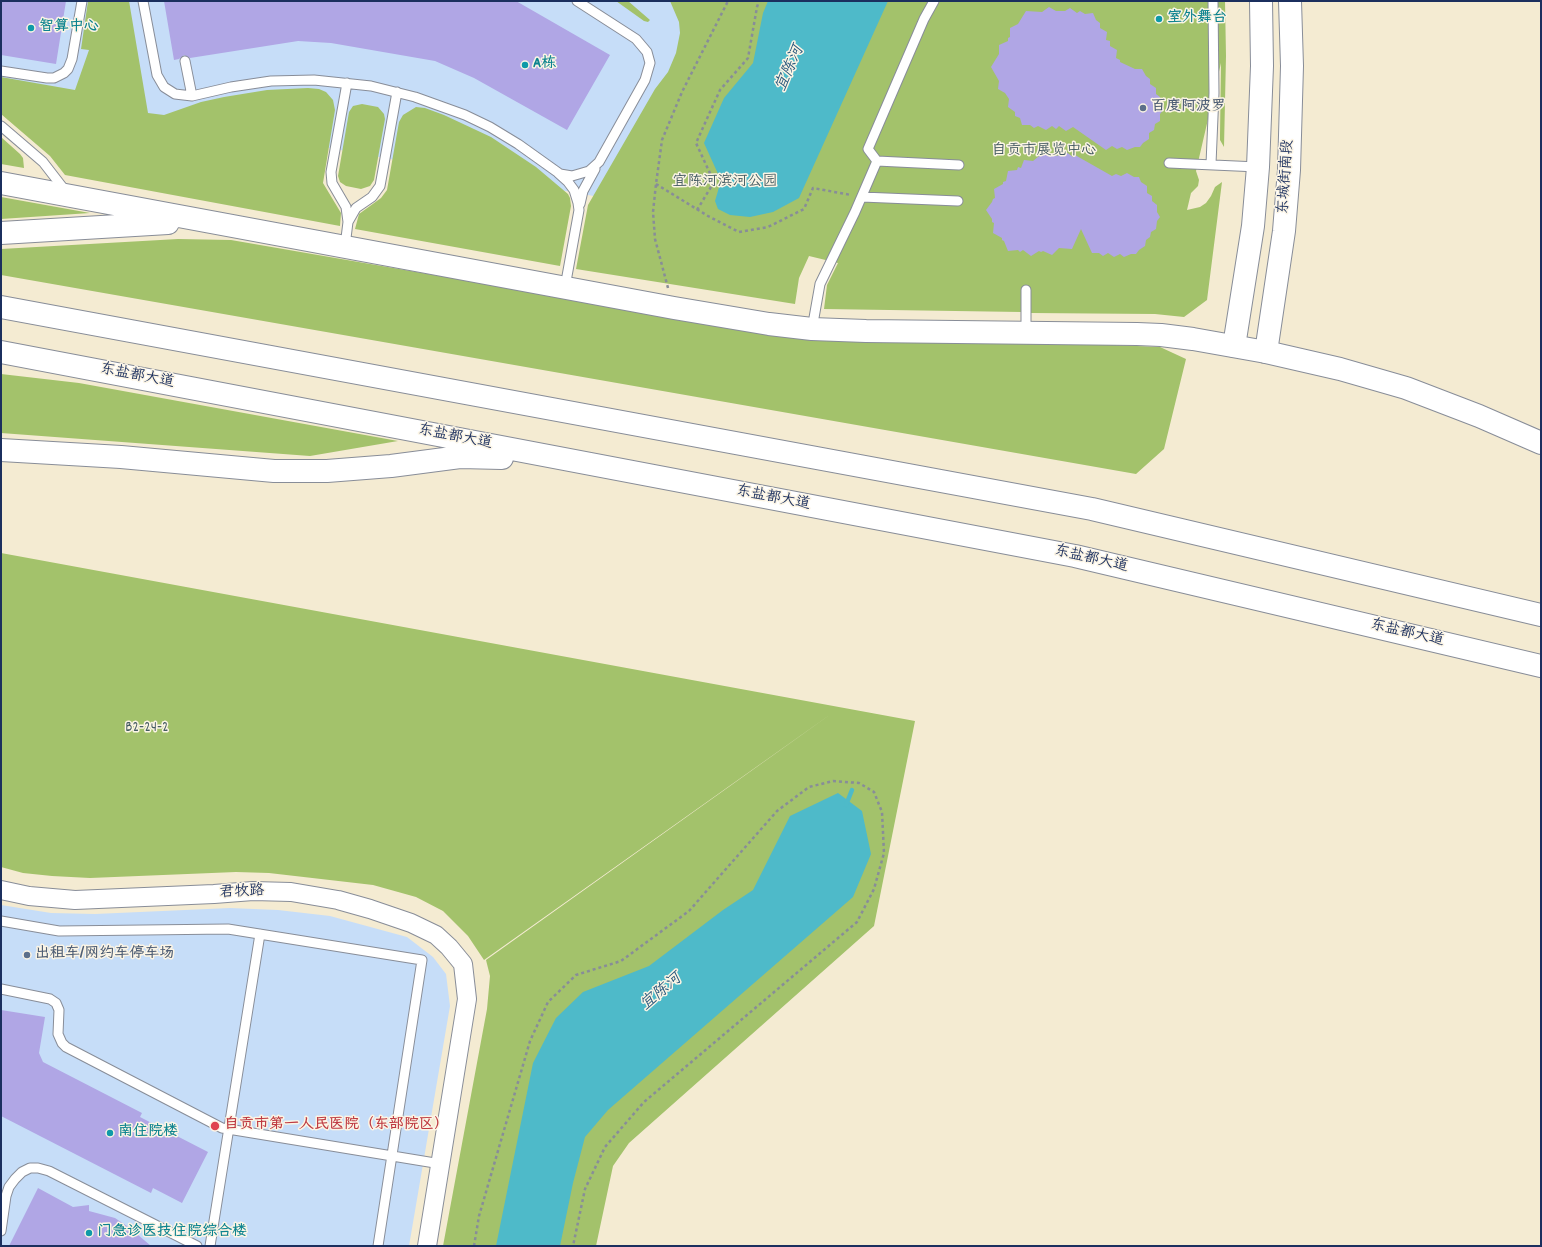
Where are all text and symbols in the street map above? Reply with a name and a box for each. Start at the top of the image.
place label: 室外舞台 [1167,10,1227,28]
marker: 室外舞台 [1154,14,1164,24]
place label: 智算中心 [39,19,99,37]
marker: 智算中心 [26,23,36,33]
water label: 宜陈河 [772,43,810,95]
place label: A栋 [533,56,556,74]
marker: A栋 [520,60,530,70]
place label: 百度阿波罗 [1151,99,1226,117]
marker: 百度阿波罗 [1138,103,1148,113]
street label: 东城街南段 [1275,139,1299,215]
park label: 自贡市展览中心 [992,143,1096,161]
park label: 宜陈河滨河公园 [673,174,777,192]
street label: 东盐都大道 [98,361,176,393]
street label: 东盐都大道 [416,422,494,454]
street label: 东盐都大道 [734,483,812,515]
street label: 东盐都大道 [1052,543,1130,577]
street label: 东盐都大道 [1368,617,1446,651]
park label: B2-24-2 [125,720,169,738]
street label: 君牧路 [219,883,265,903]
place label: 出租车/网约车停车场 [35,946,174,964]
marker: 出租车/网约车停车场 [22,950,32,960]
water label: 宜陈河 [637,970,687,1016]
place label: 自贡市第一人民医院（东部院区） [224,1117,449,1135]
marker: 自贡市第一人民医院（东部院区） [209,1120,221,1132]
place label: 南住院楼 [118,1124,178,1142]
marker: 南住院楼 [105,1128,115,1138]
place label: 门急诊医技住院综合楼 [97,1224,247,1242]
marker: 门急诊医技住院综合楼 [84,1228,94,1238]

